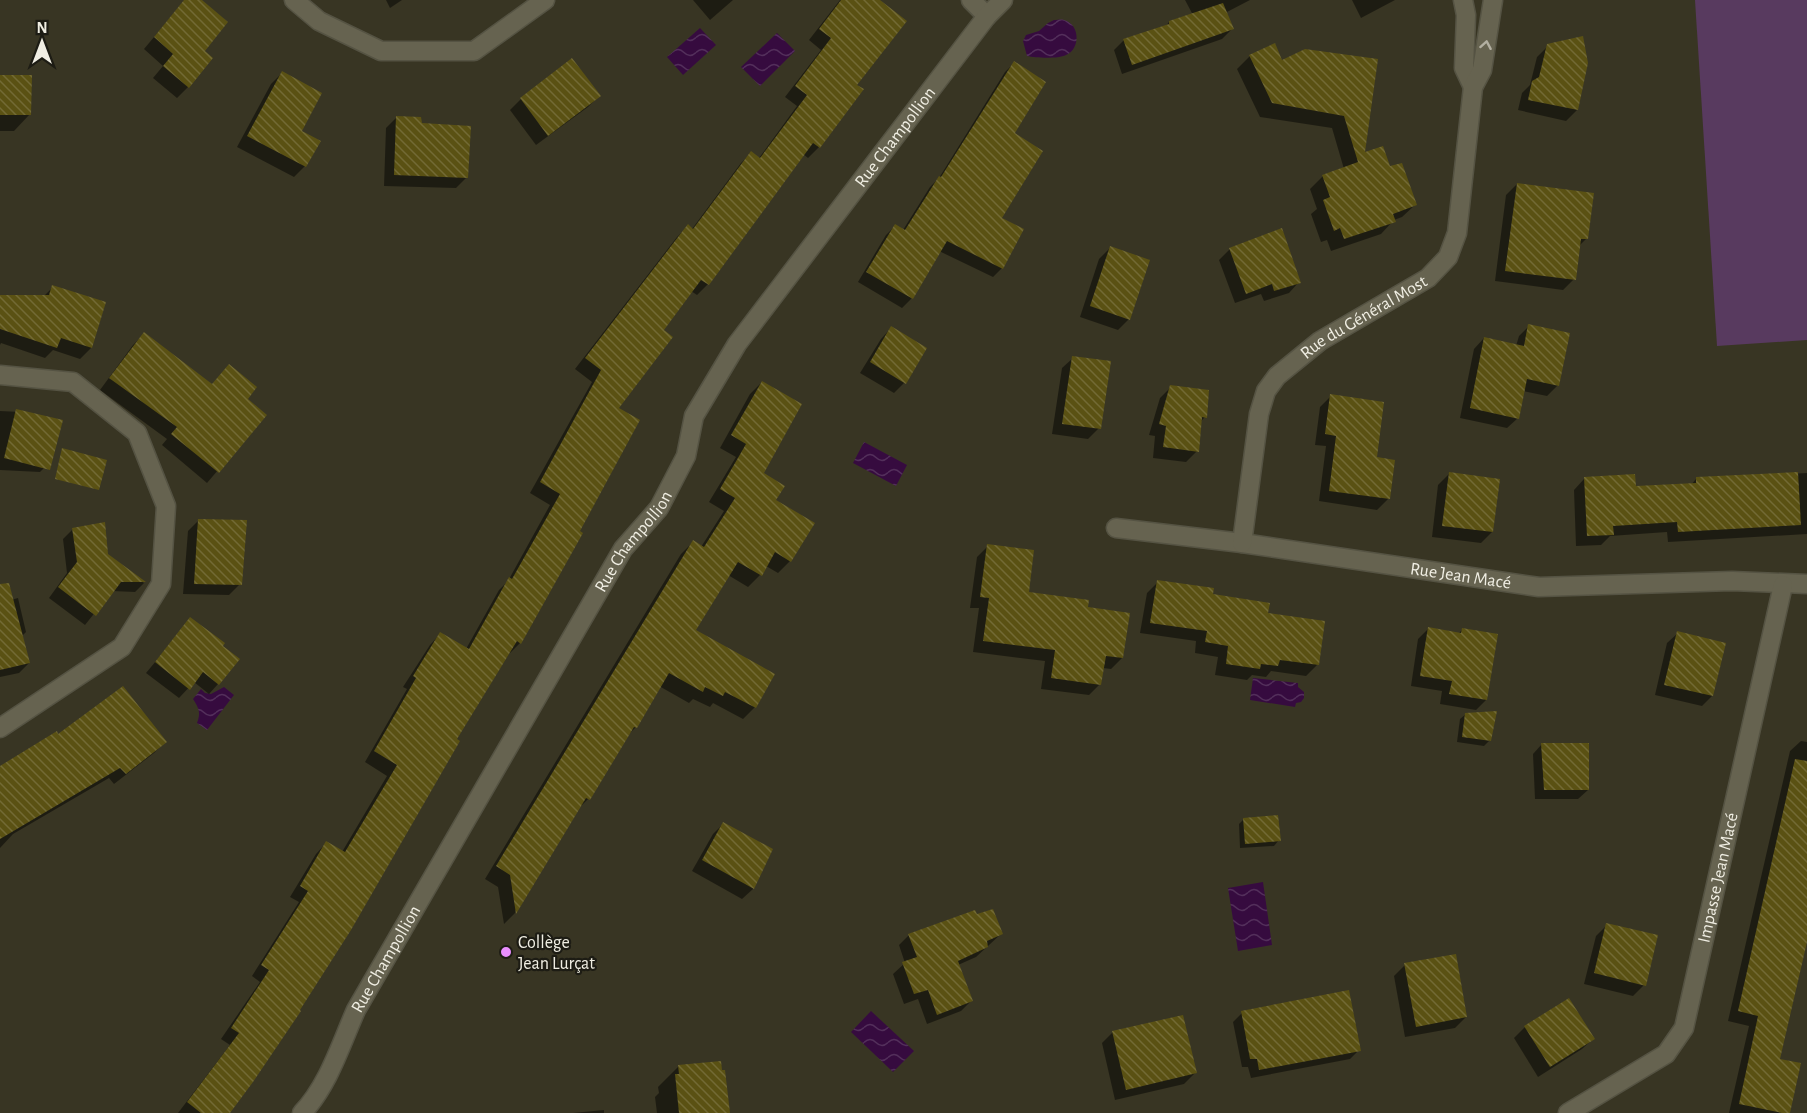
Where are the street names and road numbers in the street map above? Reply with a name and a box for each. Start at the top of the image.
street label: Rue Champollion [852,84,939,191]
street label: Rue du Général Most [1298,272,1431,363]
street label: Rue Champollion [592,488,676,596]
street label: Rue Jean Macé [1409,560,1512,593]
street label: Impasse Jean Macé [1695,811,1742,945]
street label: Rue Champollion [348,903,424,1016]

